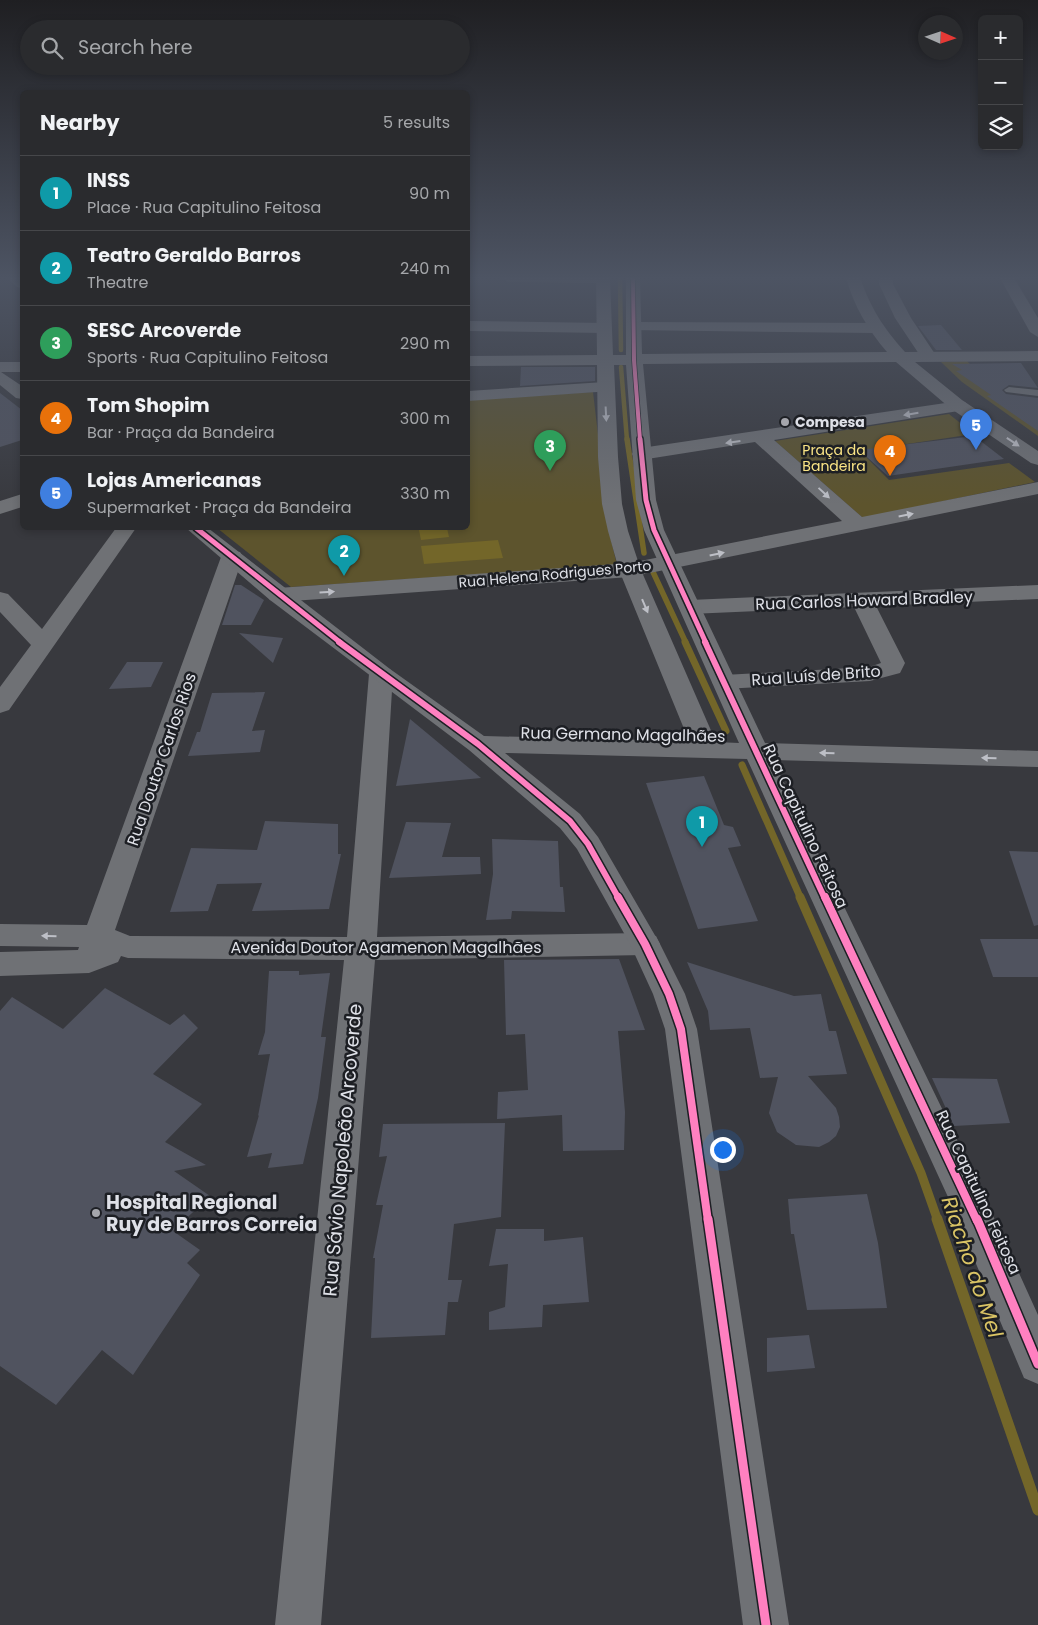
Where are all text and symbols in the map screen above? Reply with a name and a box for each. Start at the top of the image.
north arrow [918,15,963,60]
map controls [978,15,1023,150]
button: + [978,15,1023,60]
search box [20,20,470,75]
icon: search [38,34,66,62]
text: Search here [78,34,192,61]
button: − [978,60,1023,105]
button: layers [978,105,1023,150]
text: Nearby [40,108,120,137]
text: 5 results [383,111,450,134]
text: INSS [87,167,130,194]
text: 1 [53,182,59,205]
text: 90 m [409,182,450,205]
text: Place · Rua Capitulino Feitosa [87,196,321,219]
text: Teatro Geraldo Barros [87,242,301,269]
text: 2 [51,257,61,280]
text: 240 m [400,257,450,280]
text: Theatre [87,271,148,294]
text: SESC Arcoverde [87,317,241,344]
text: 3 [51,332,61,355]
text: 290 m [400,332,450,355]
text: Sports · Rua Capitulino Feitosa [87,346,328,369]
text: Tom Shopim [87,392,210,419]
one-way arrow [603,406,611,422]
text: 4 [51,407,61,430]
text: 300 m [400,407,450,430]
pin: 5 [960,409,992,450]
one-way arrow [902,410,918,418]
place label: Compesa [795,412,865,432]
marker: Compesa [779,416,791,428]
text: Bar · Praça da Bandeira [87,421,275,444]
pin: 3 [534,430,566,471]
pin: 4 [874,435,906,476]
one-way arrow [725,438,741,446]
one-way arrow [1006,438,1020,447]
park label: Praça da Bandeira [802,440,866,476]
text: Lojas Americanas [87,467,262,494]
text: 5 [51,482,61,505]
text: 330 m [400,482,450,505]
one-way arrow [817,487,829,499]
text: Supermarket · Praça da Bandeira [87,496,352,519]
one-way arrow [898,511,913,519]
pin: 2 [328,535,360,576]
one-way arrow [709,549,725,557]
street label: Rua Helena Rodrigues Porto [458,556,652,592]
street label: Rua Carlos Howard Bradley [755,585,973,616]
one-way arrow [319,587,335,595]
one-way arrow [642,599,650,613]
street label: Rua Luís de Brito [751,660,881,691]
street label: Rua Doutor Carlos Rios [121,670,202,849]
street label: Rua Germano Magalhães [520,721,726,748]
street label: Rua Capitulino Feitosa [757,740,854,912]
one-way arrow [819,749,835,757]
one-way arrow [981,754,997,762]
pin: 1 [686,806,718,847]
one-way arrow [41,932,57,940]
street label: Avenida Doutor Agamenon Magalhães [230,936,542,959]
street label: Rua Sávio Napoleão Arcoverde [316,1003,369,1297]
street label: Rua Capitulino Feitosa [930,1106,1027,1278]
your location [710,1137,736,1163]
place label: Hospital Regional Ruy de Barros Correia [106,1189,317,1238]
water label: Riacho do Mel [935,1192,1011,1342]
marker: Hospital Regional Ruy de Barros Correia [90,1207,102,1219]

